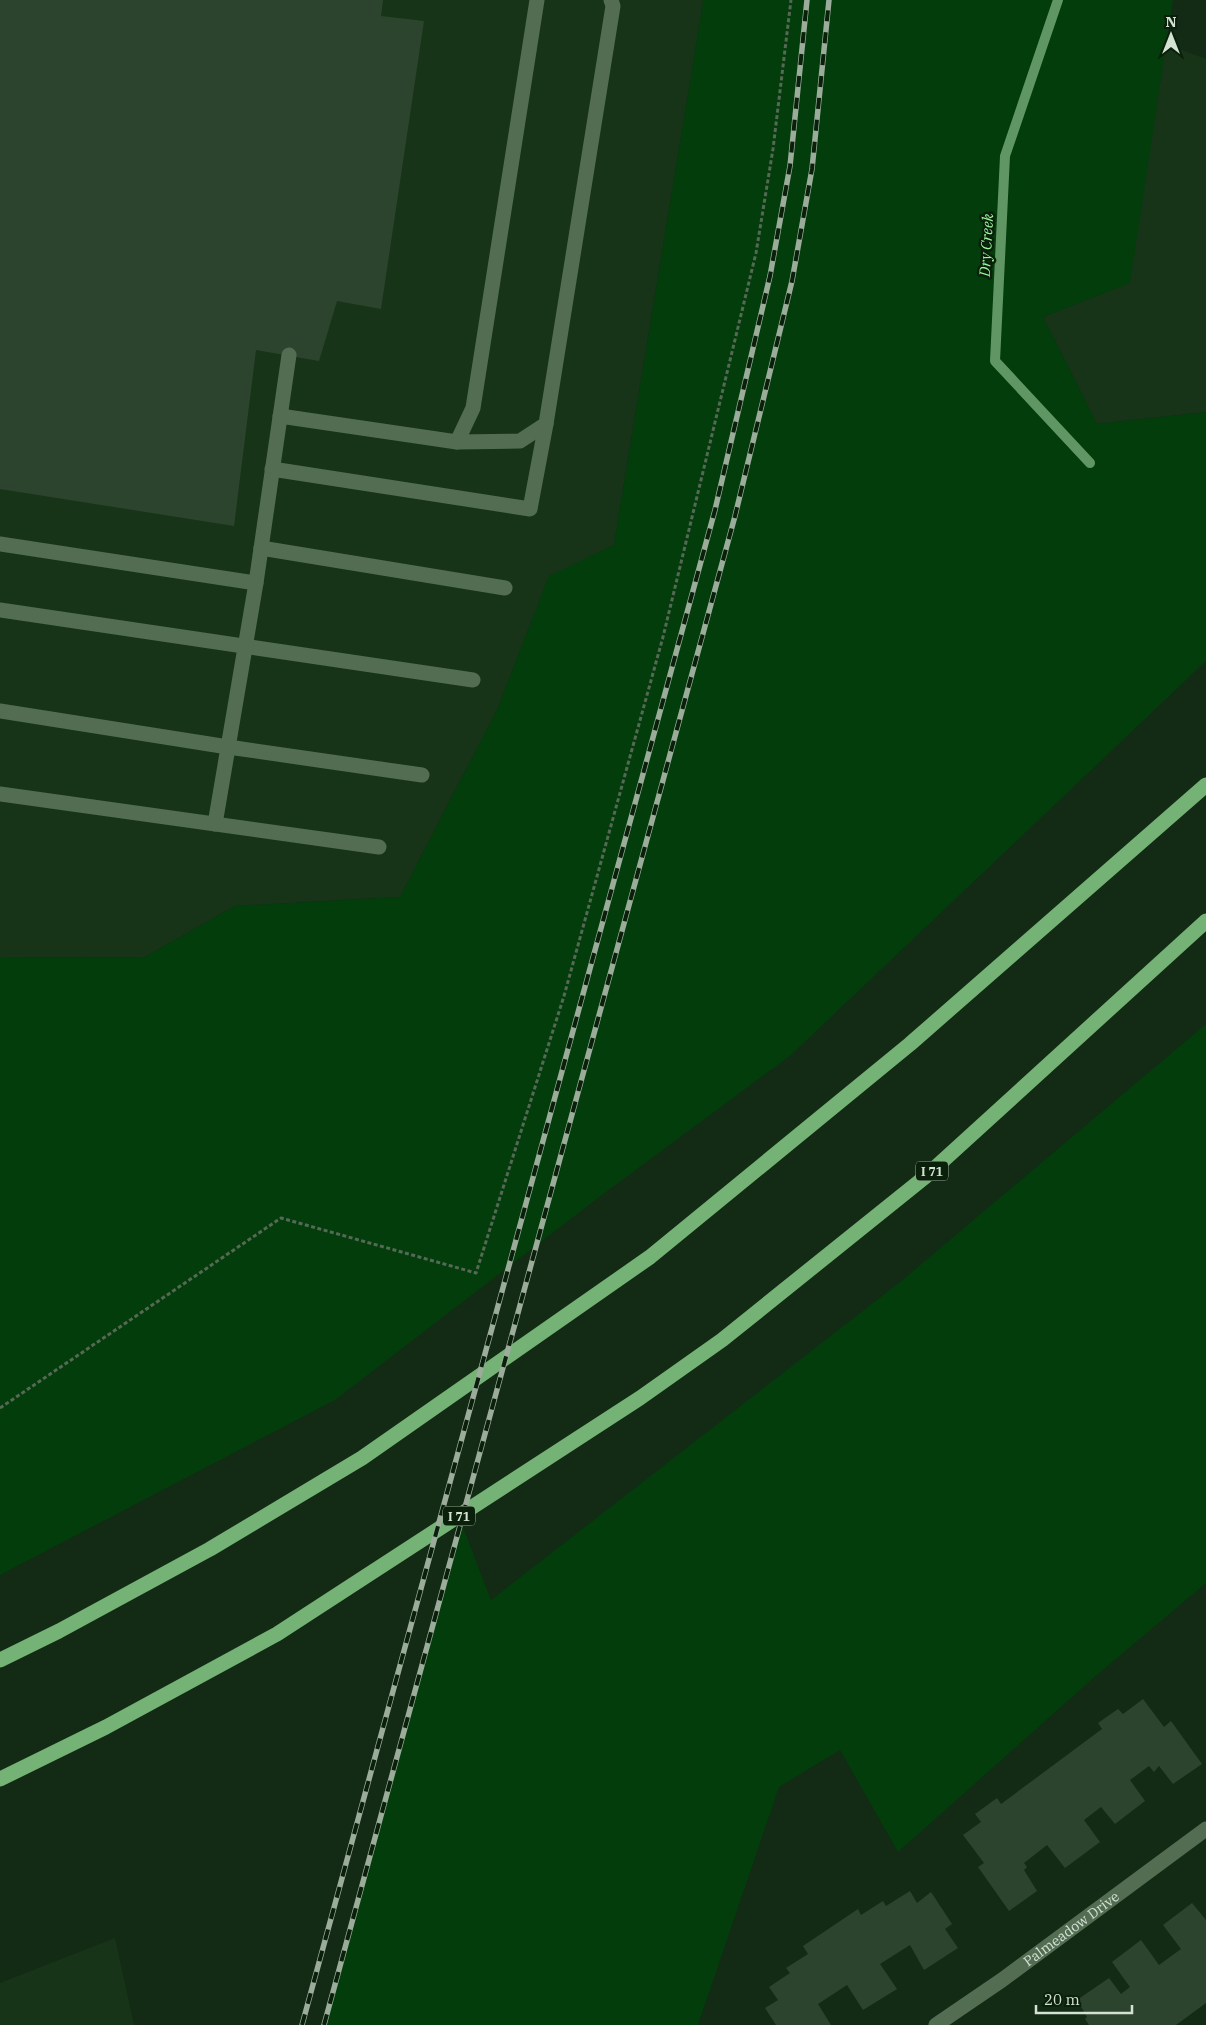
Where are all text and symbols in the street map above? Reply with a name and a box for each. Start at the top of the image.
north arrow [1146,10,1196,60]
text: N [1165,13,1177,31]
water label: Dry Creek [975,213,997,278]
road number: I 71 [916,1162,948,1180]
road number: I 71 [443,1506,475,1525]
street label: Palmeadow Drive [1020,1887,1123,1970]
scale bar [1036,1982,1132,2014]
text: 20 m [1044,1990,1080,2009]

